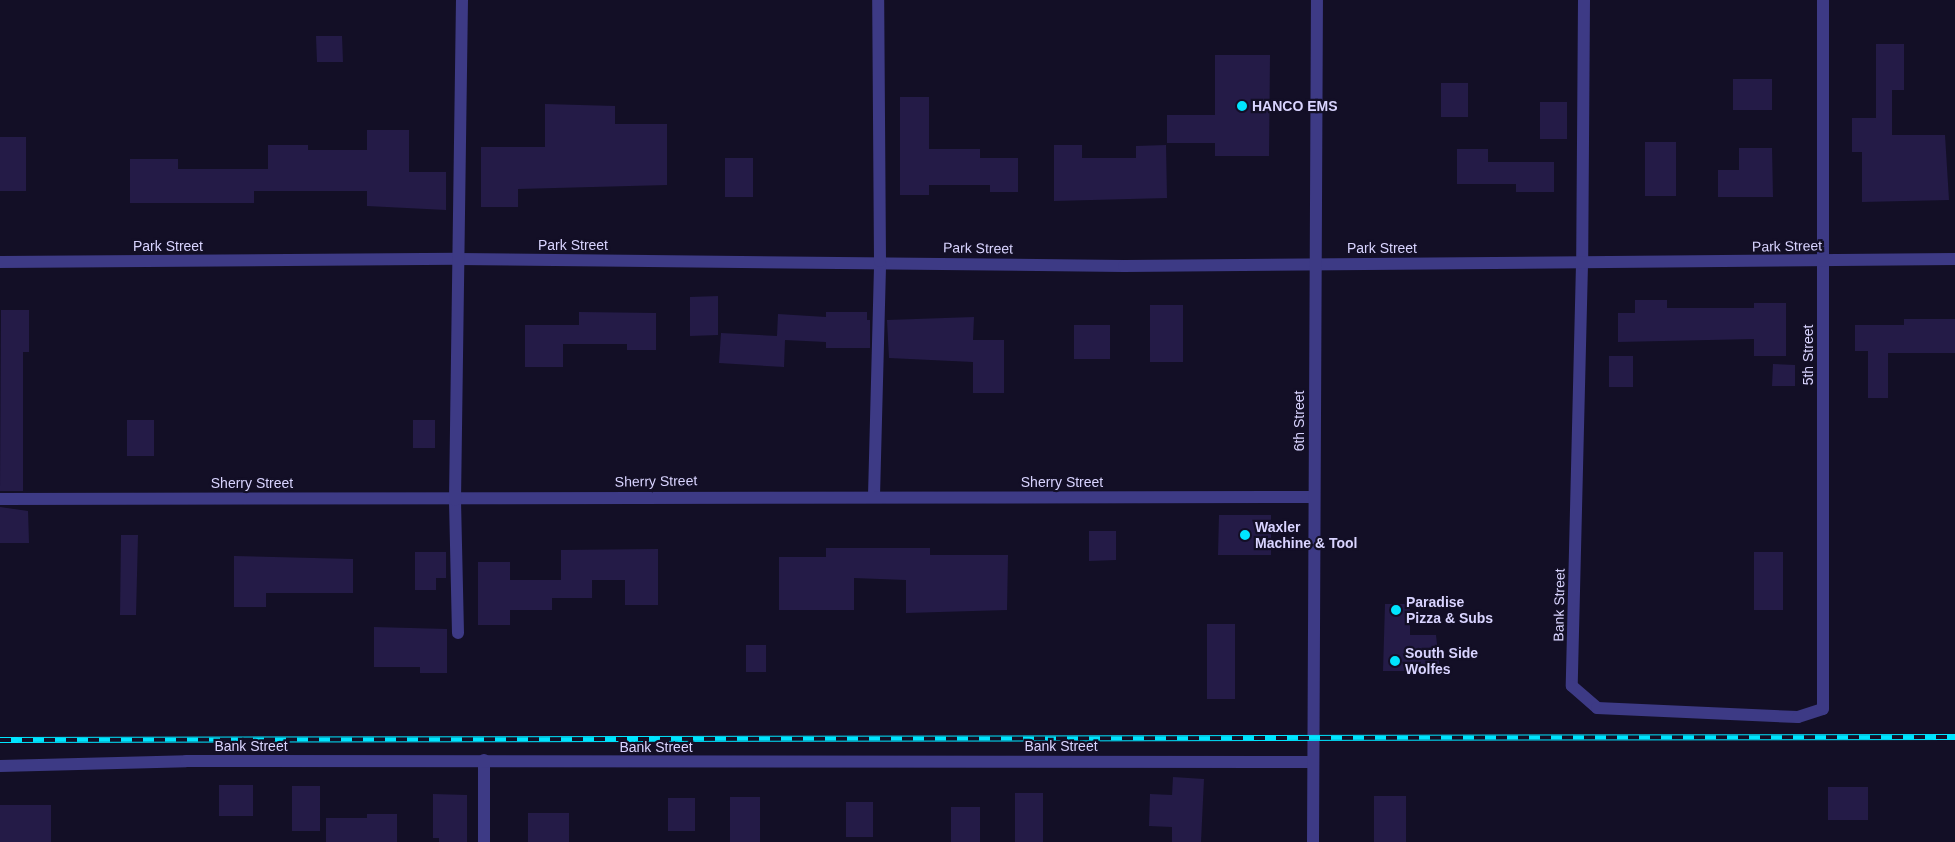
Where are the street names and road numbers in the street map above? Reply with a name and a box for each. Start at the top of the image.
street label: Park Street [538,237,608,253]
street label: Park Street [1752,237,1822,255]
street label: Park Street [133,238,203,254]
street label: Park Street [943,239,1013,257]
street label: Park Street [1347,240,1417,256]
street label: 5th Street [1800,325,1816,385]
street label: 6th Street [1291,391,1307,451]
street label: Sherry Street [615,472,697,490]
street label: Sherry Street [1021,474,1103,490]
street label: Sherry Street [211,475,293,491]
street label: Bank Street [1550,568,1568,642]
street label: Bank Street [214,738,288,754]
street label: Bank Street [1024,738,1098,754]
street label: Bank Street [619,739,693,755]

